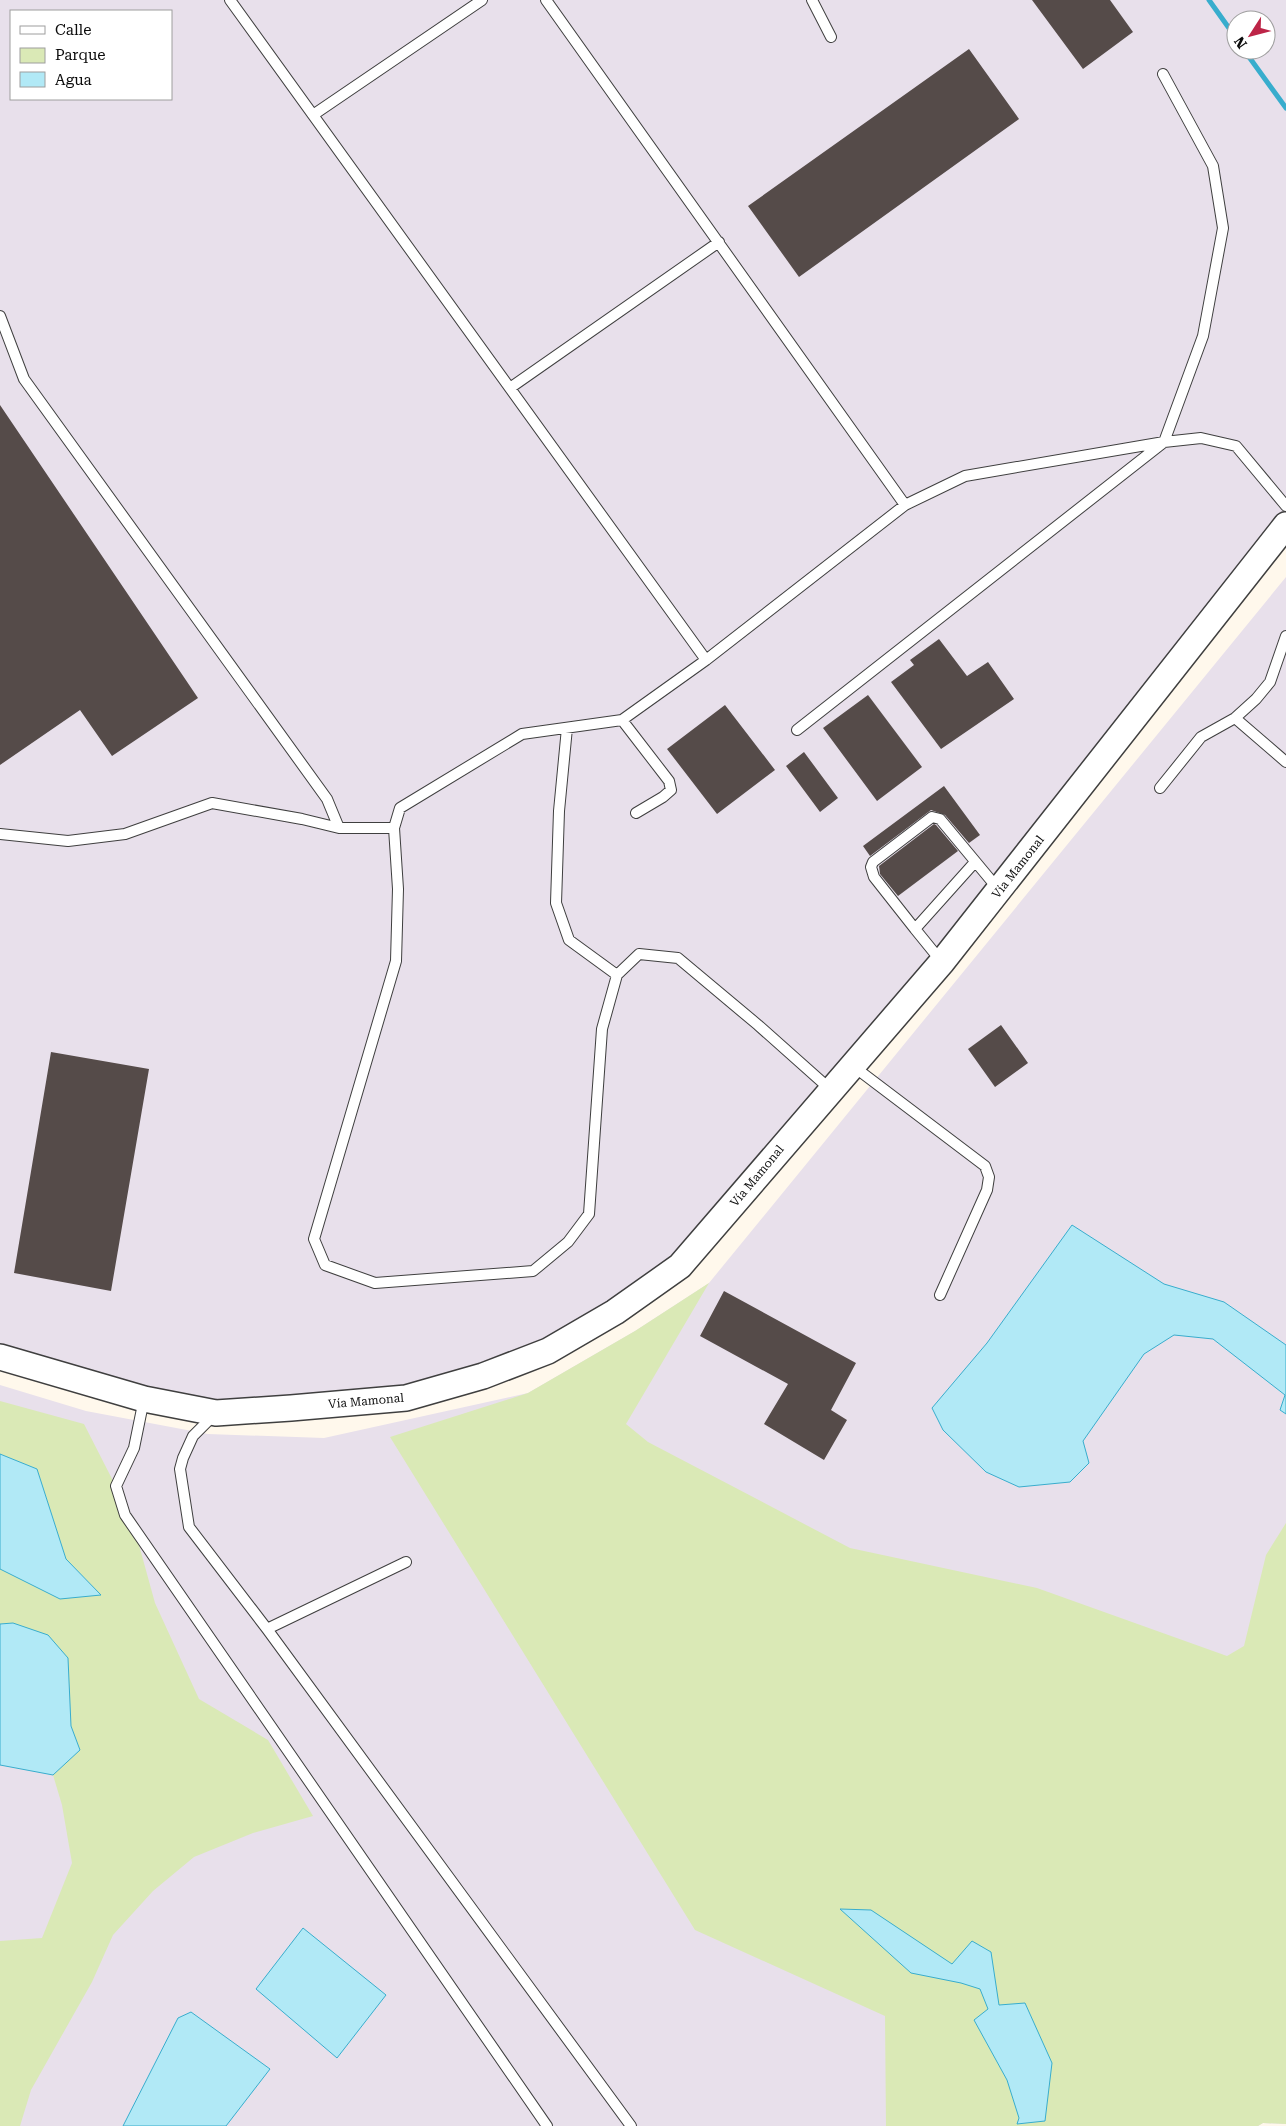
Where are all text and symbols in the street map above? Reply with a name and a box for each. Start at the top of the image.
legend [10,10,172,100]
north arrow [1226,10,1276,60]
text: Calle [55,21,91,39]
text: N [1231,33,1250,52]
text: Parque [55,46,106,64]
text: Agua [55,71,92,89]
street label: Vía Mamonal [989,833,1047,901]
street label: Vía Mamonal [727,1142,787,1210]
street label: Vía Mamonal [328,1391,405,1411]

